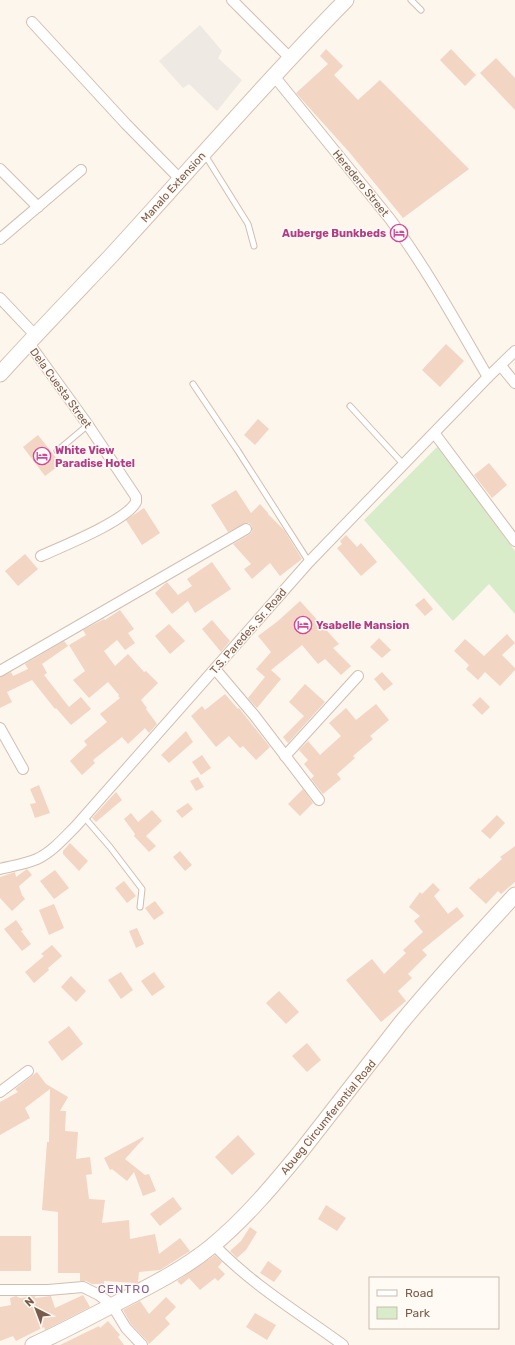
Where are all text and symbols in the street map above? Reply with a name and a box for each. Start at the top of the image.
street label: Heredero Street [330,147,392,220]
street label: Manalo Extension [138,149,208,225]
hotel icon: Auberge Bunkbeds [389,223,409,243]
place label: Auberge Bunkbeds [282,227,386,240]
street label: Dela Cuesta Street [27,346,94,431]
place label: White View Paradise Hotel [55,444,135,470]
hotel icon: White View Paradise Hotel [32,446,52,466]
street label: T.S. Paredes, Sr. Road [208,586,289,677]
hotel icon: Ysabelle Mansion [293,615,313,635]
place label: Ysabelle Mansion [316,619,409,632]
street label: Abueg Circumferential Road [278,1057,379,1177]
legend [369,1277,499,1329]
district label: CENTRO [98,1282,150,1296]
text: Road [405,1286,433,1300]
north arrow [16,1289,56,1329]
text: N [22,1294,37,1309]
text: Park [405,1306,431,1320]

